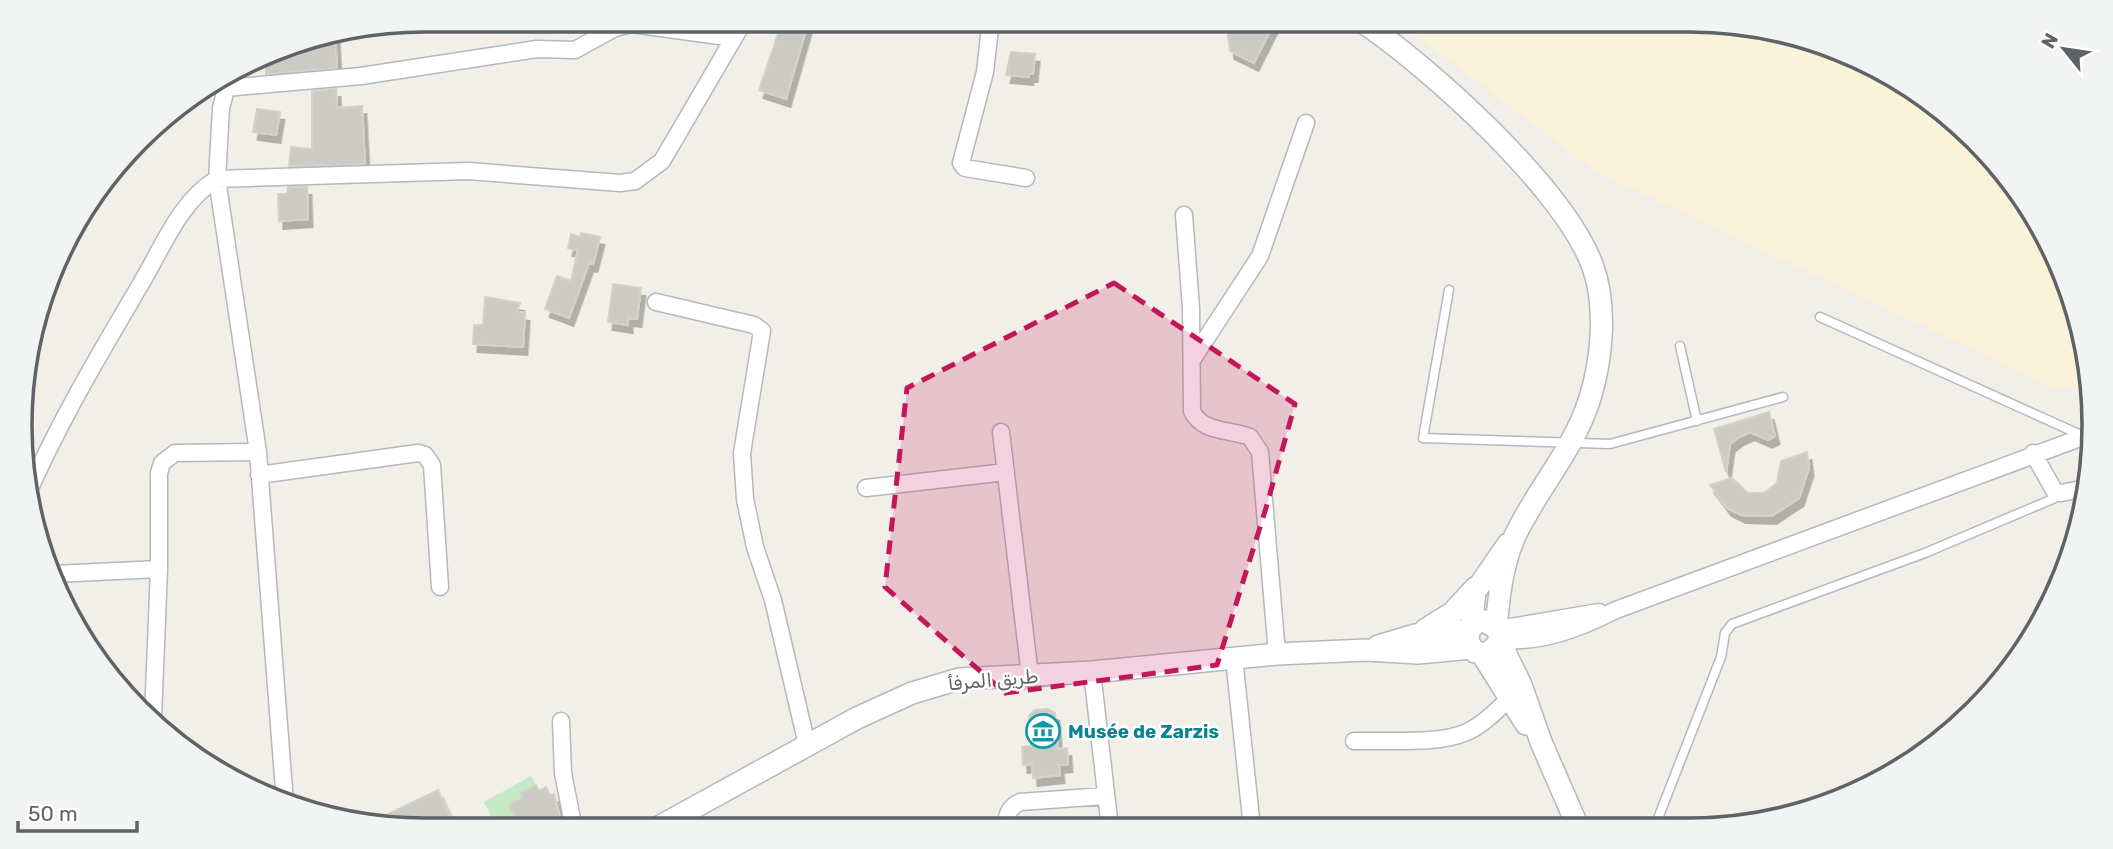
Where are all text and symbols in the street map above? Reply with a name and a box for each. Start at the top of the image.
north arrow [2029,14,2099,84]
text: N [2036,29,2063,52]
street label: طريق المرفأ [947,665,1039,695]
museum icon: Musée de Zarzis [1024,712,1062,750]
place label: Musée de Zarzis [1068,720,1219,743]
scale bar [18,790,136,834]
text: 50 m [28,801,78,826]

